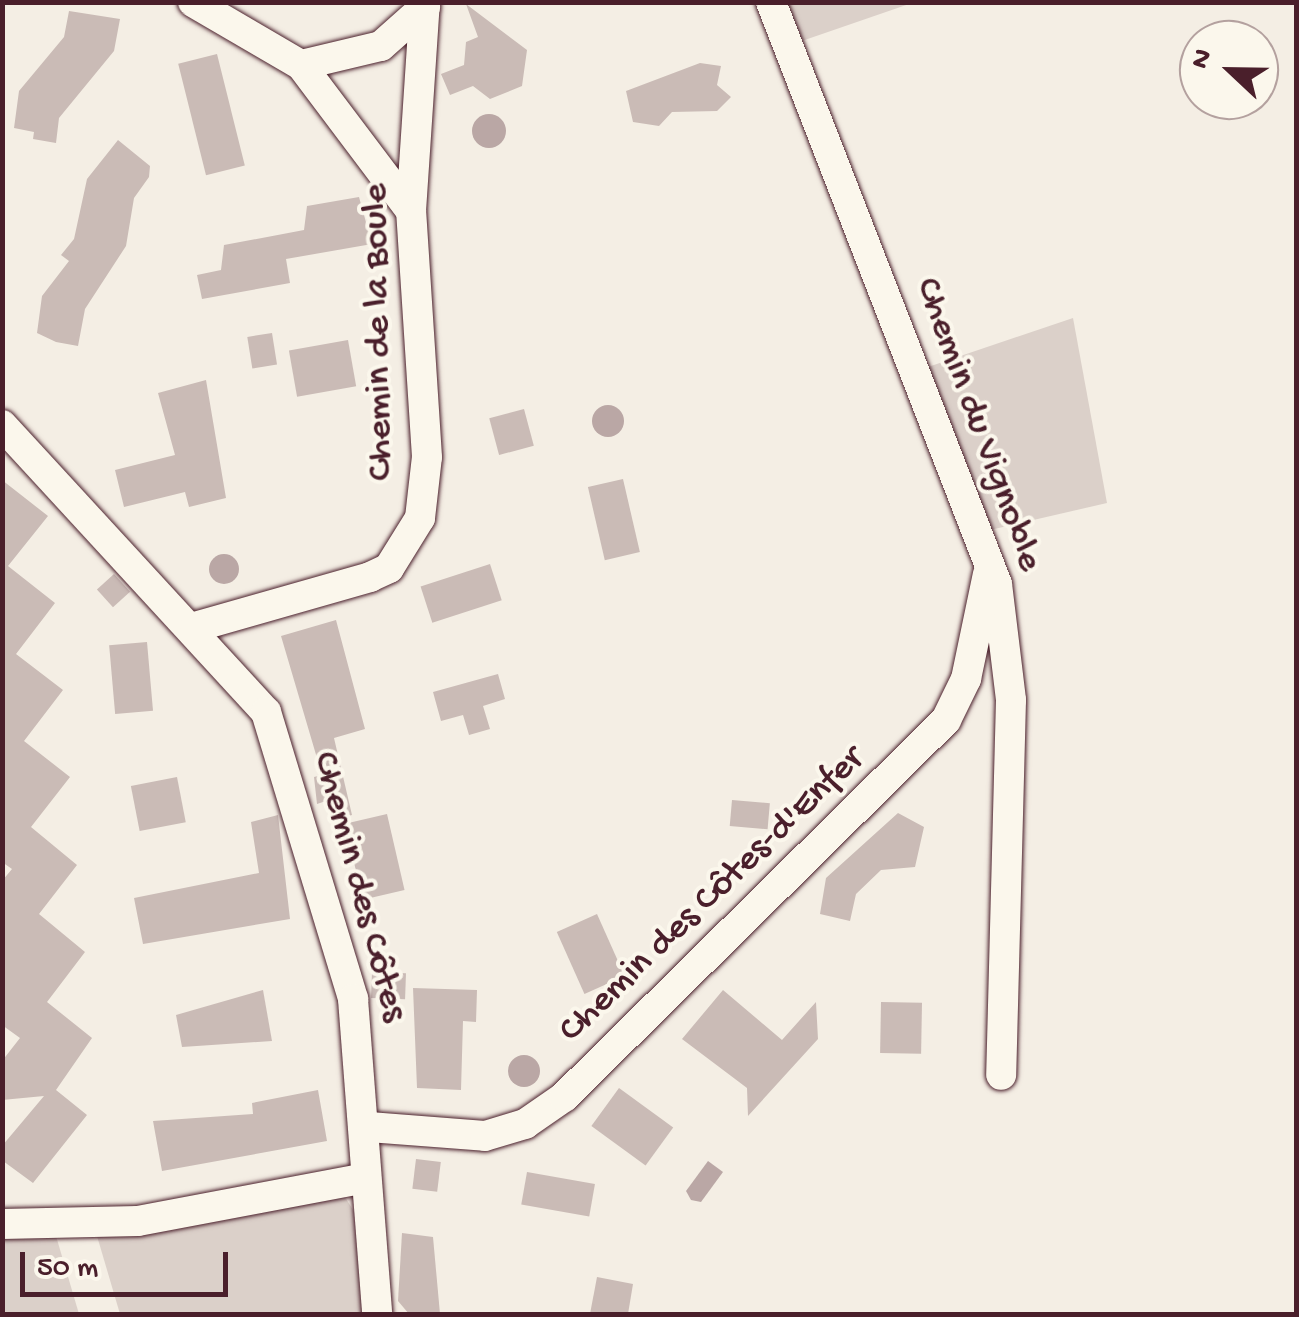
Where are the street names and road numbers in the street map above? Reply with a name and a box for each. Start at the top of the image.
street label: Chemin de la Boule [355,183,405,481]
street label: Chemin du Vignoble [903,272,1051,578]
street label: Chemin des Côtes-d'Enfer [551,738,875,1054]
street label: Chemin des Côtes [300,747,416,1027]

